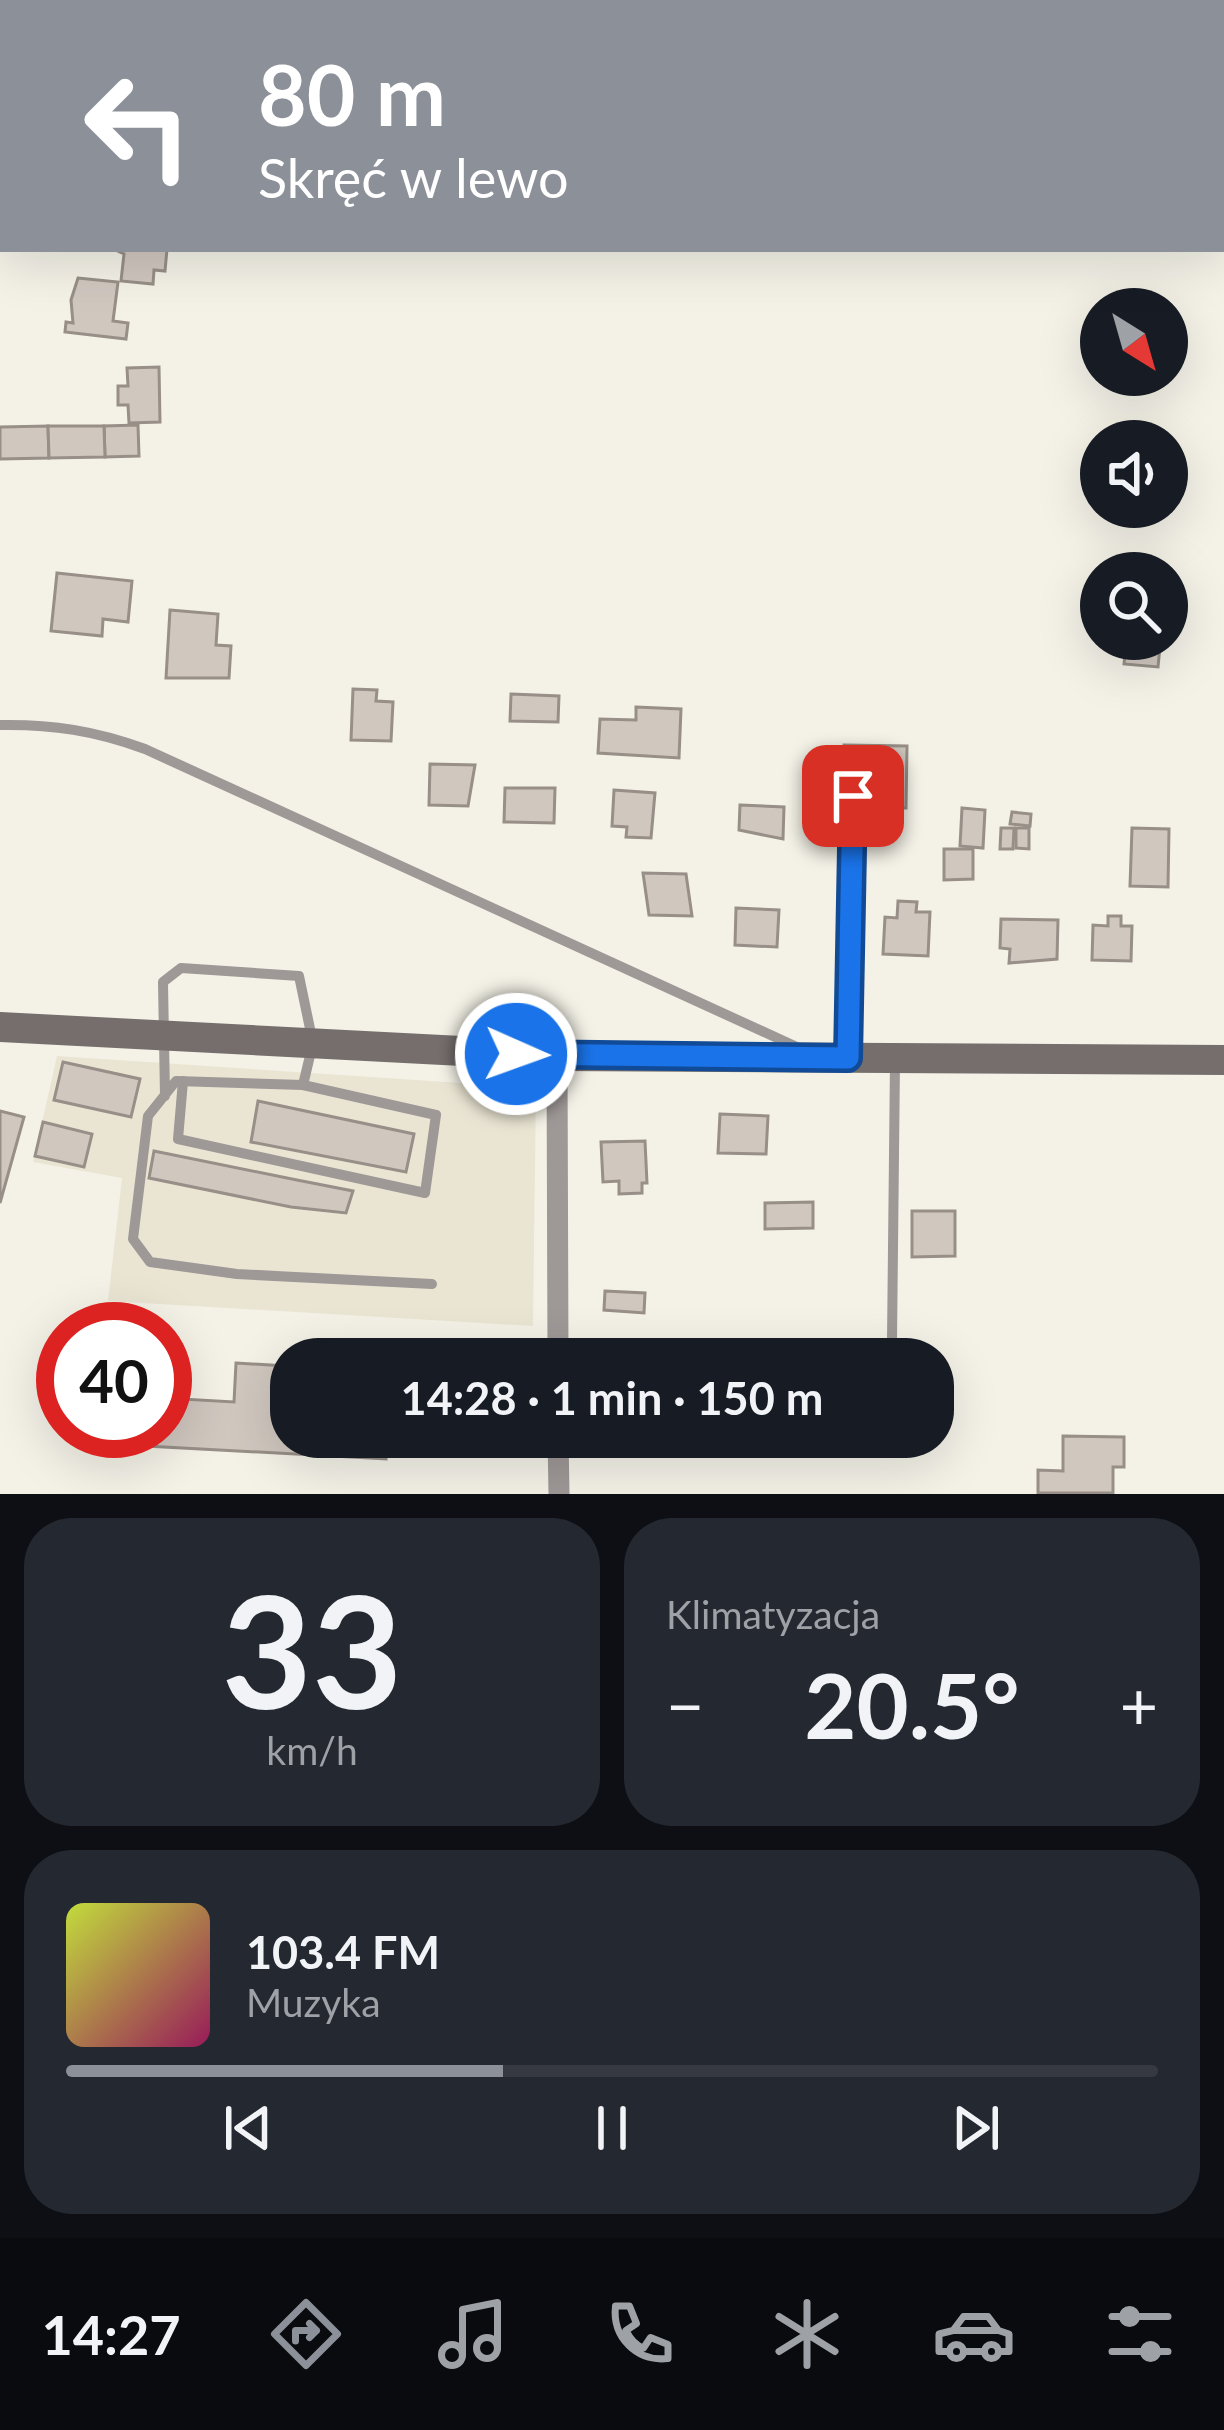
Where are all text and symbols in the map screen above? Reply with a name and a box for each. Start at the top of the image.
text: 80 m [258,43,446,144]
icon: left [60,48,216,204]
text: Skręć w lewo [258,145,569,210]
north arrow [1080,288,1188,396]
map controls [1080,288,1188,660]
button: sound [1080,420,1188,528]
button: search [1080,552,1188,660]
pin [802,745,904,847]
icon: arrive [820,763,886,829]
position arrow [453,991,579,1117]
speed limit sign: 40 [36,1302,192,1458]
text: 14:28 · 1 min · 150 m [401,1371,823,1425]
text: 33 [222,1555,402,1742]
text: Klimatyzacja [666,1591,880,1637]
text: 20.5° [804,1650,1020,1758]
text: − [666,1665,704,1744]
text: + [1120,1665,1158,1744]
text: km/h [266,1727,358,1773]
text: 103.4 FM [246,1925,440,1979]
text: Muzyka [246,1979,381,2025]
icon: previous [215,2095,281,2161]
icon: pause [579,2095,645,2161]
icon: next [943,2095,1009,2161]
icon: directions [264,2292,348,2376]
icon: music [431,2292,515,2376]
icon: phone [598,2292,682,2376]
icon: climate [765,2292,849,2376]
icon: car [932,2292,1016,2376]
icon: filters [1098,2292,1182,2376]
text: 14:27 [41,2302,181,2367]

